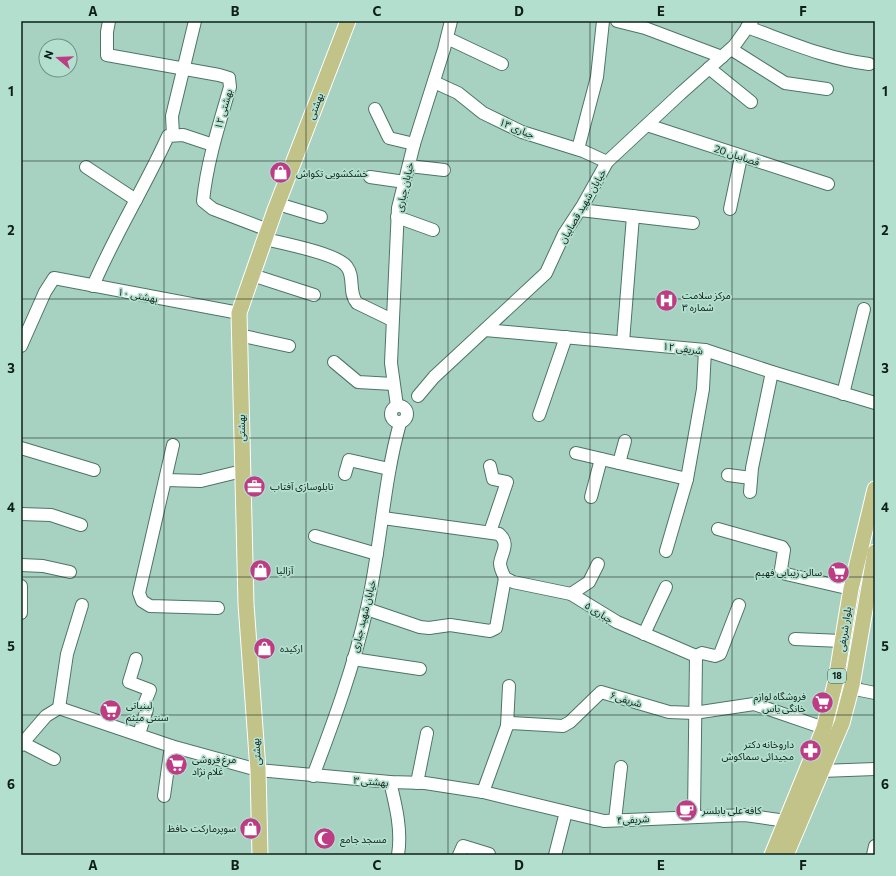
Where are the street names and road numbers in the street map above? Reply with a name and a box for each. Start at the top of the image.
street label: بهشتی ۱۲ [212,87,234,130]
street label: بهشتی [304,91,326,121]
street label: جباری ۱۳ [497,115,536,142]
street label: قصابیان 20 [713,142,762,168]
street label: خیابان جباری [392,161,417,213]
street label: خیابان شهید قصابیان [556,167,608,245]
street label: بهشتی ۱۰ [117,285,159,305]
street label: شریفی ۱۲ [662,340,704,357]
street label: بهشتی [235,414,247,442]
street label: خیابان شهید جباری [348,578,379,654]
street label: جباری ۵ [582,599,615,626]
street label: بلوار شریفی [835,605,854,652]
road number: 18 [828,669,846,683]
street label: شریفی۶ [608,689,643,710]
street label: بهشتی [249,738,263,766]
street label: بهشتی ۳ [353,773,389,789]
street label: شریفی۴ [616,812,650,827]

